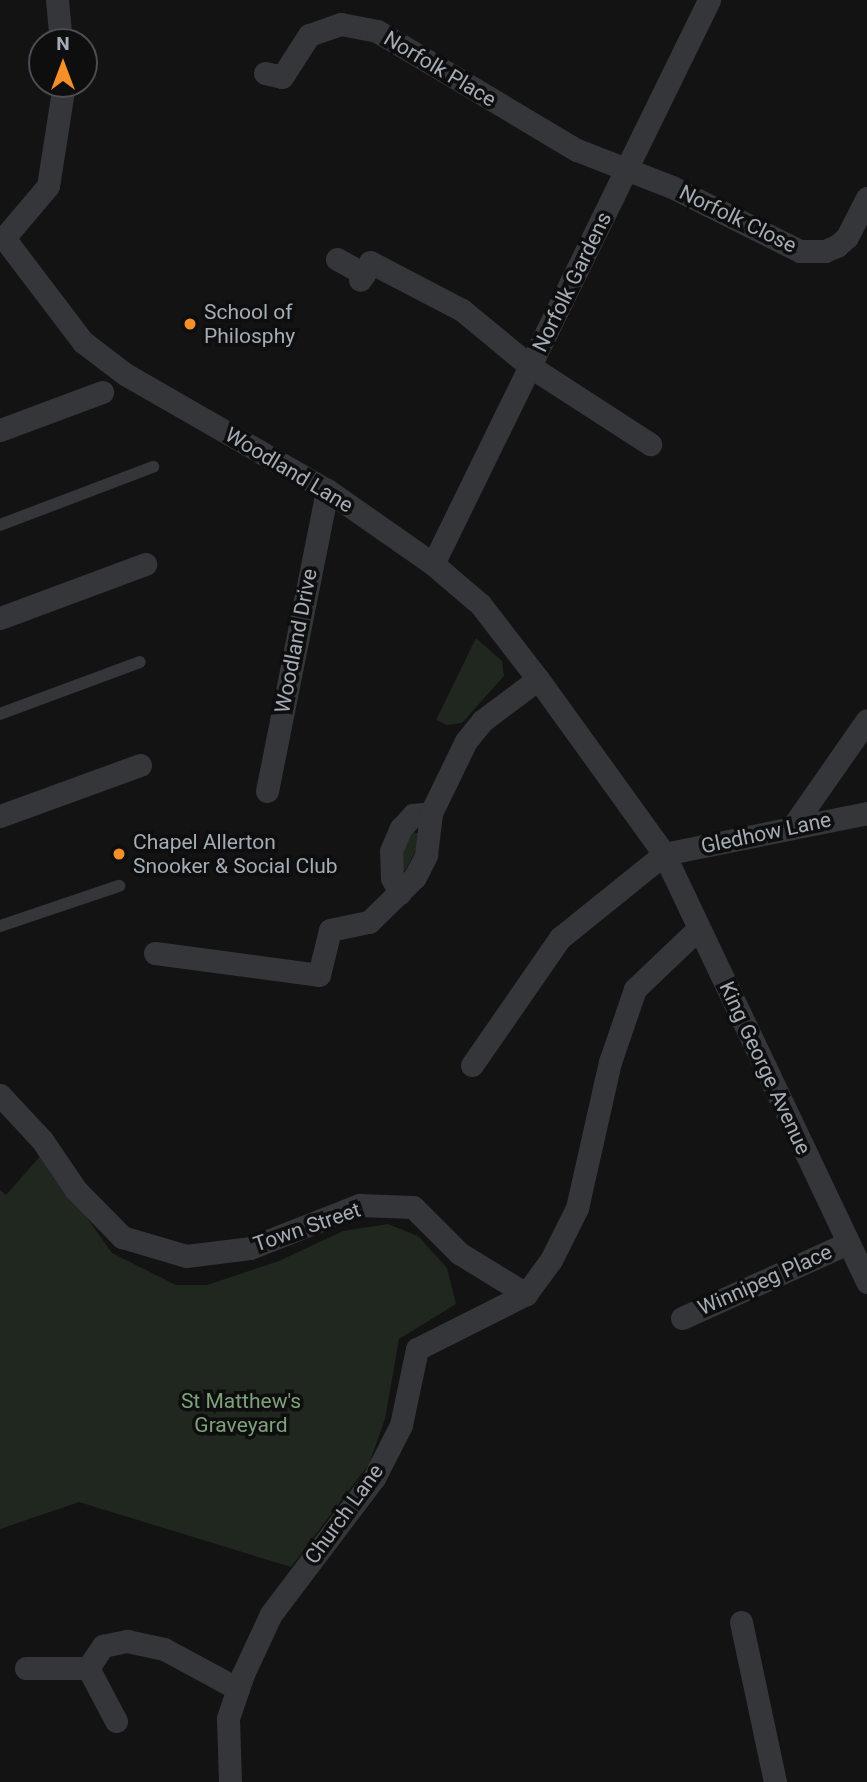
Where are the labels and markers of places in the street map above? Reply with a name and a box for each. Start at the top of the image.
place label: School of Philosphy [204,299,295,349]
marker: School of Philosphy [182,316,198,332]
place label: Chapel Allerton Snooker & Social Club [133,829,338,879]
marker: Chapel Allerton Snooker & Social Club [111,846,127,862]

